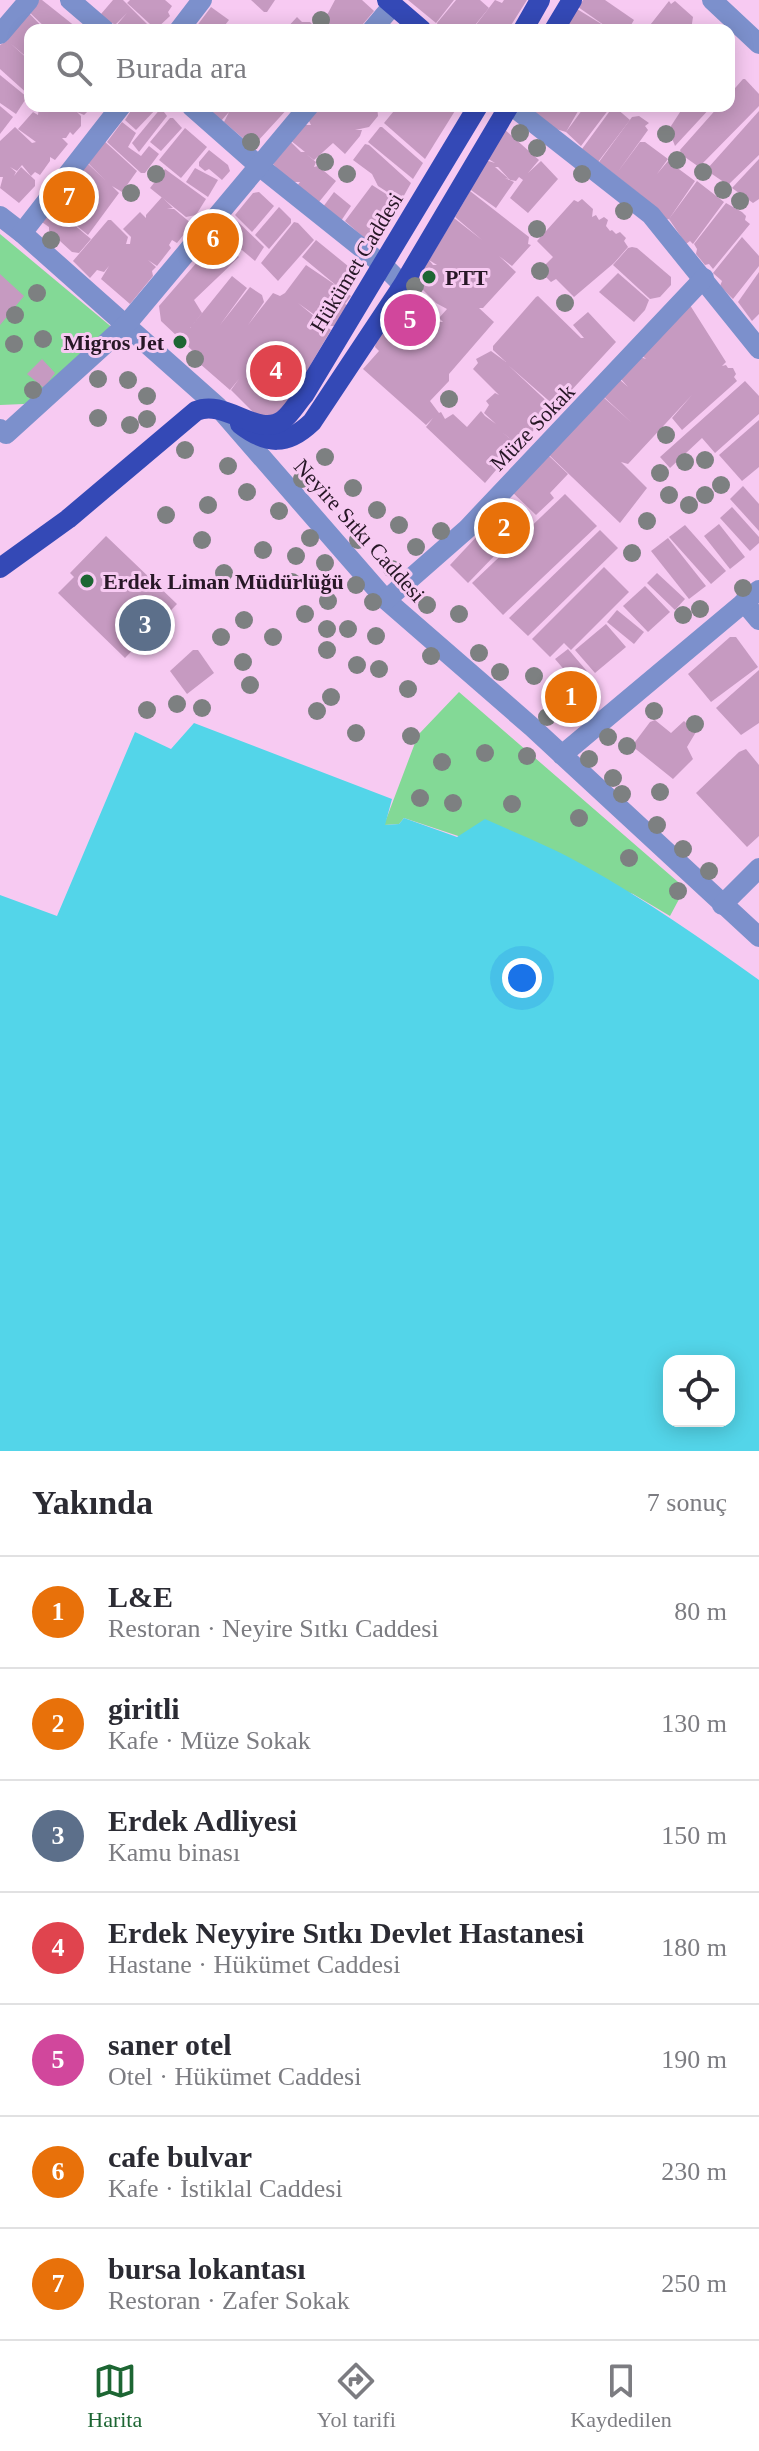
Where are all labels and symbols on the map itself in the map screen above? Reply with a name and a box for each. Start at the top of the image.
pin: 7 [43,167,95,227]
street label: Hükümet Caddesi [305,188,408,337]
pin: 6 [187,209,239,269]
place label: PTT [445,265,488,290]
marker: PTT [420,268,438,286]
pin: 5 [384,290,436,350]
place label: Migros Jet [64,330,165,355]
marker: Migros Jet [171,333,189,351]
pin: 4 [250,341,302,401]
street label: Müze Sokak [485,379,580,476]
street label: Neyire Sıtkı Caddesi [289,454,430,607]
pin: 2 [478,498,530,558]
place label: Erdek Liman Müdürlüğü [103,569,344,594]
marker: Erdek Liman Müdürlüğü [78,572,96,590]
pin: 3 [119,595,171,655]
pin: 1 [545,667,597,727]
your location [502,958,542,998]

